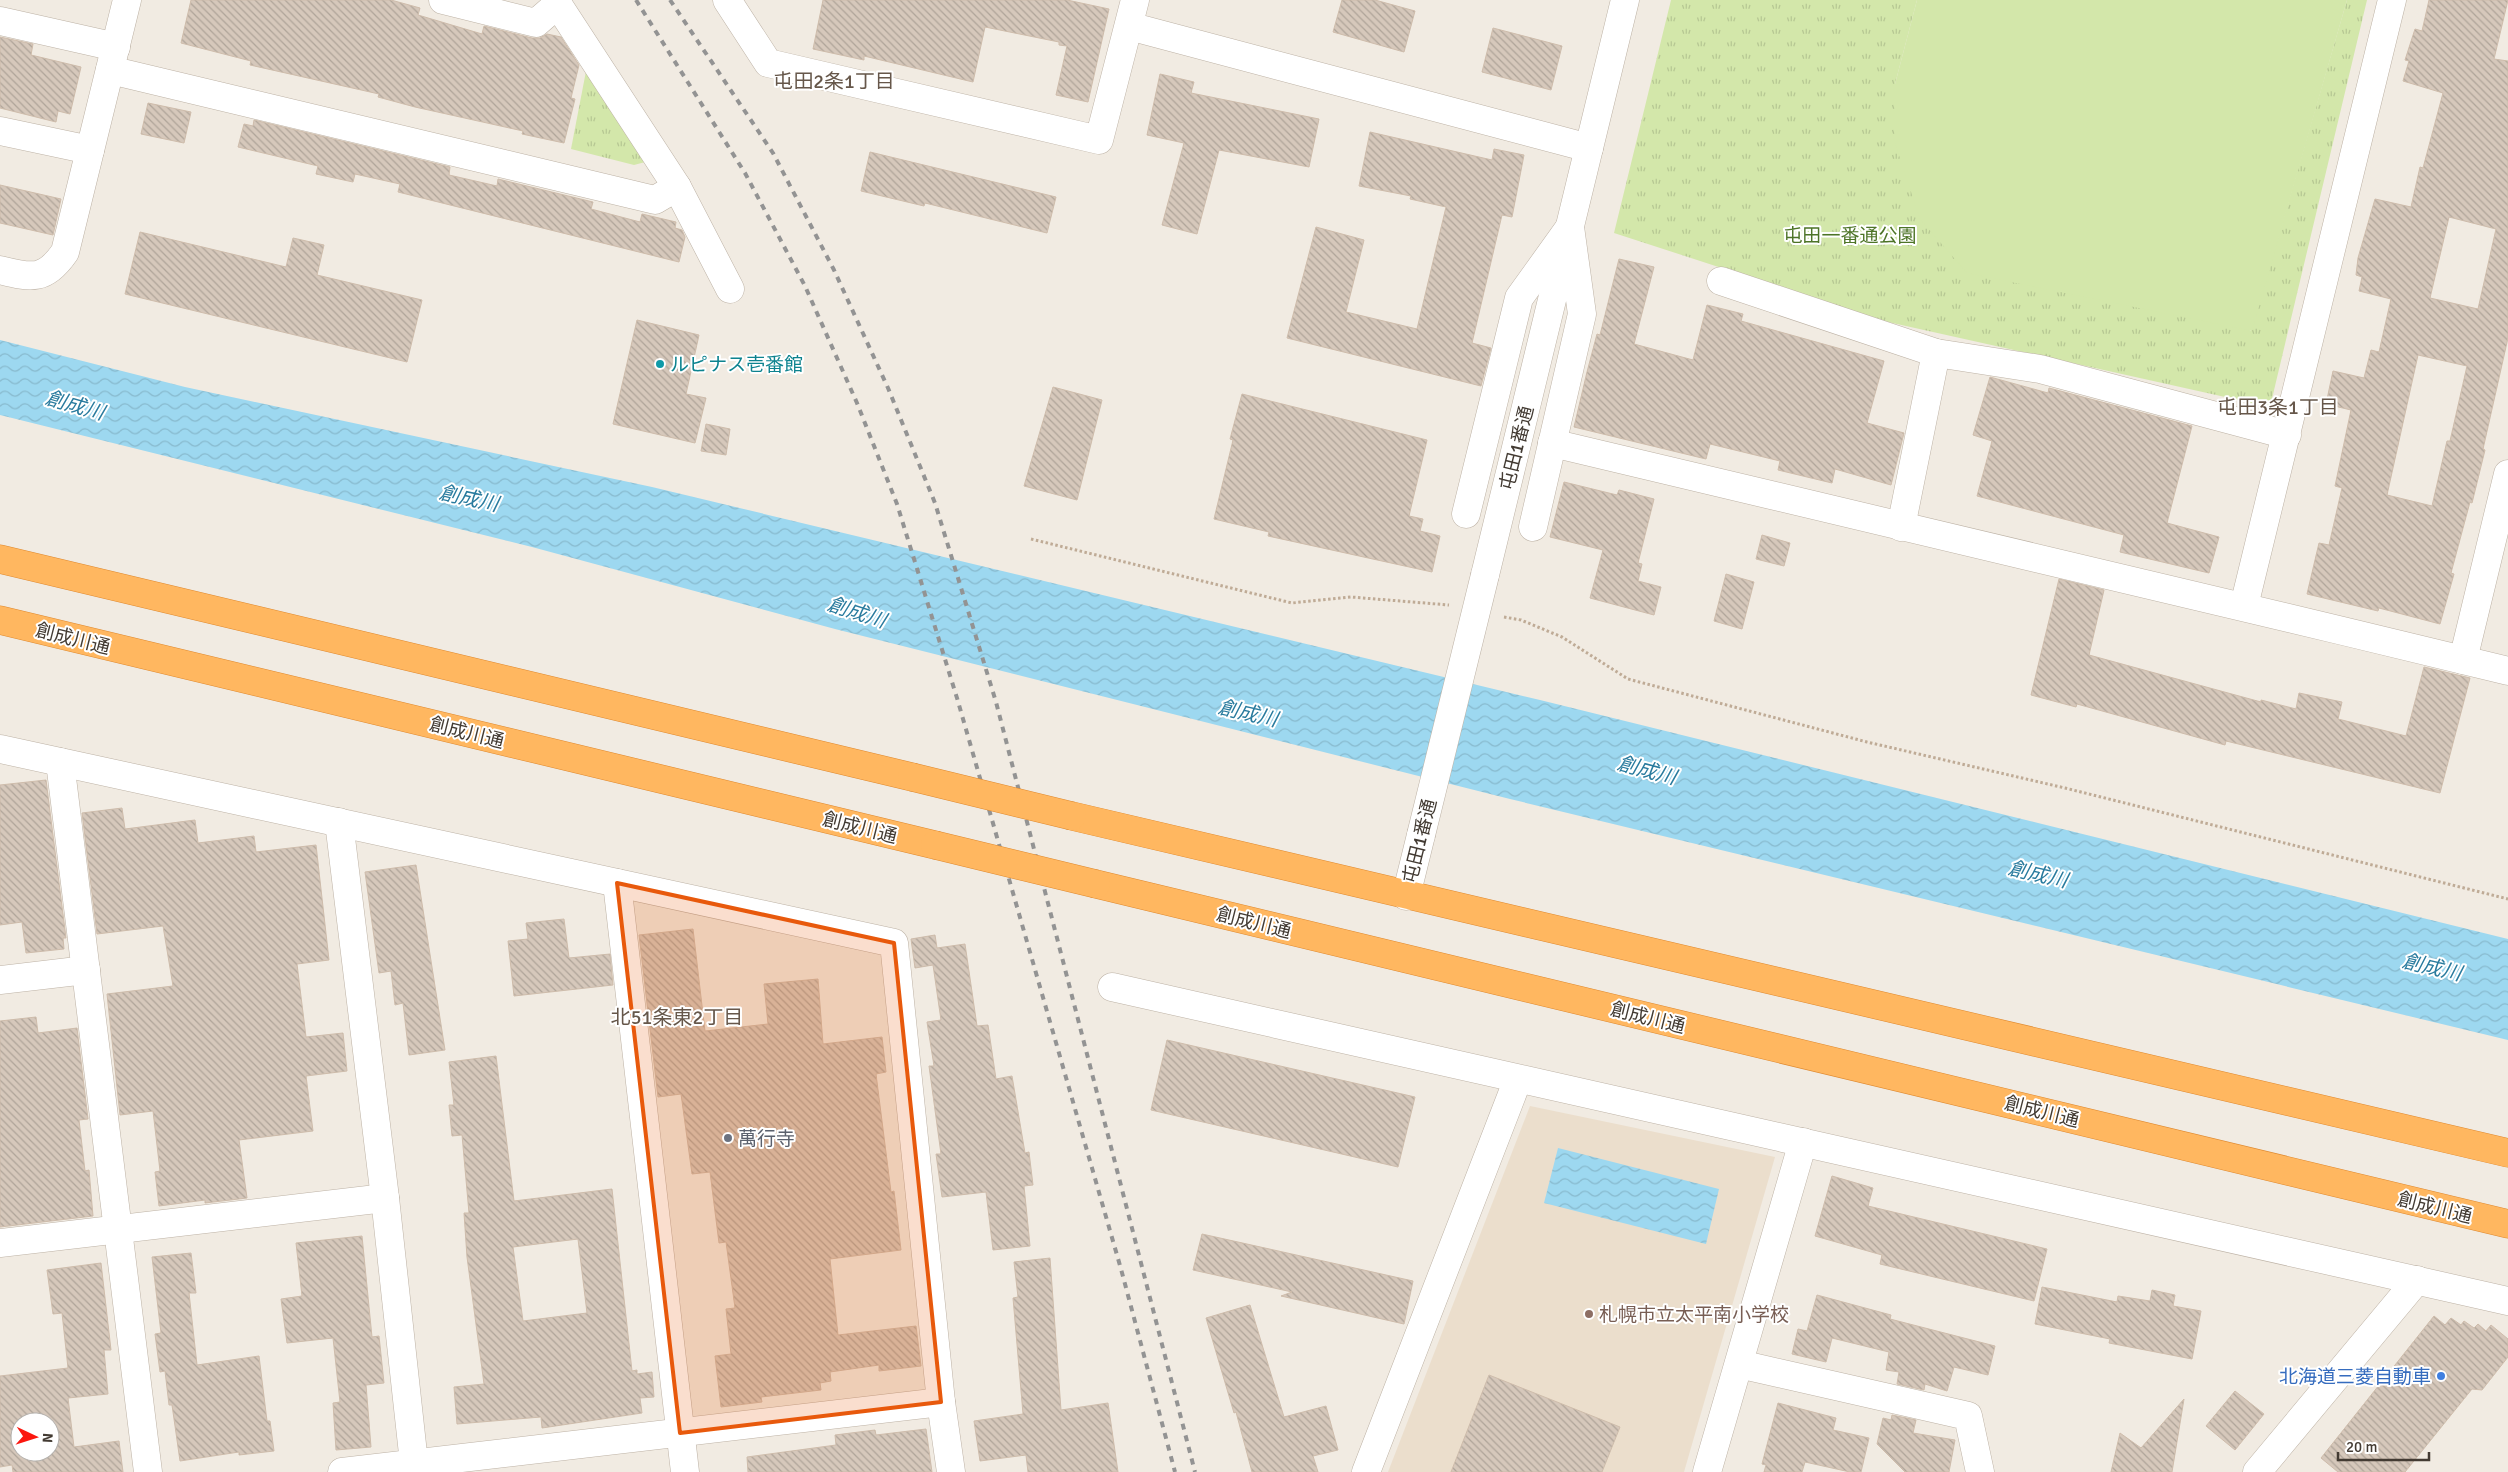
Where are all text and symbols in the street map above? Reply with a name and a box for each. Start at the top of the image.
district label: 屯田2条1丁目 [773,69,895,94]
park label: 屯田一番通公園 [1783,224,1917,248]
place label: ルピナス壱番館 [670,353,803,377]
marker: ルピナス壱番館 [654,358,666,370]
water label: 創成川 [43,385,109,426]
district label: 屯田3条1丁目 [2217,395,2339,420]
street label: 屯田1番通 [1495,403,1539,493]
water label: 創成川 [437,480,503,517]
water label: 創成川 [824,591,891,634]
street label: 創成川通 [33,618,113,660]
water label: 創成川 [1216,695,1282,733]
street label: 創成川通 [427,712,507,754]
water label: 創成川 [1615,751,1681,791]
street label: 屯田1番通 [1398,796,1442,886]
street label: 創成川通 [820,807,900,849]
water label: 創成川 [2006,856,2072,894]
street label: 創成川通 [1214,902,1294,944]
water label: 創成川 [2400,949,2466,987]
street label: 創成川通 [1608,997,1688,1039]
district label: 北51条東2丁目 [611,1005,743,1030]
street label: 創成川通 [2002,1091,2082,1133]
place label: 萬行寺 [738,1127,795,1151]
marker: 萬行寺 [722,1132,734,1144]
street label: 創成川通 [2395,1187,2475,1229]
place label: 札幌市立太平南小学校 [1599,1303,1789,1327]
marker: 札幌市立太平南小学校 [1583,1308,1595,1320]
place label: 北海道三菱自動車 [2279,1365,2431,1389]
marker: 北海道三菱自動車 [2435,1370,2447,1382]
north arrow [10,1412,60,1462]
scale bar [2338,1430,2429,1462]
text: N [39,1432,56,1443]
text: 20 m [2346,1438,2377,1456]

